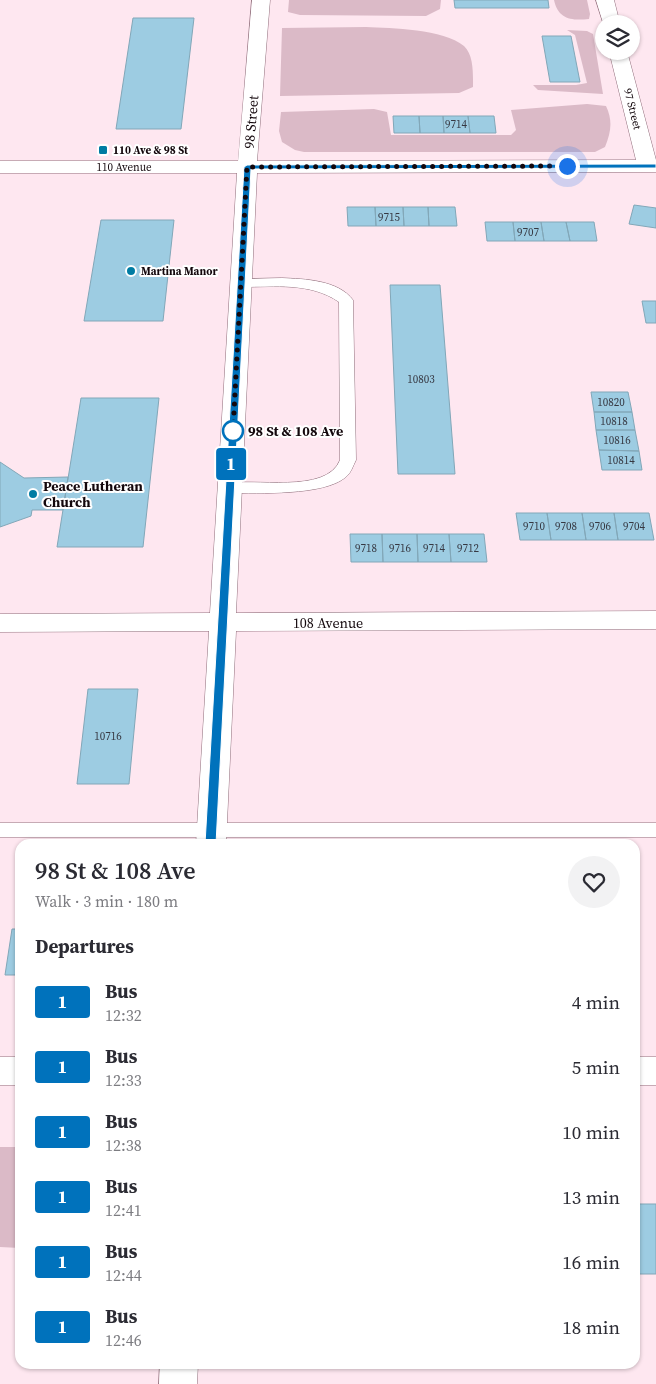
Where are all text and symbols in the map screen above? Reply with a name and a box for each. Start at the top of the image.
map controls [595,15,640,60]
button: layers [595,15,640,60]
street label: 97 Street [620,87,645,132]
street label: 98 Street [239,94,263,149]
house number: 9714 [445,117,467,132]
place label: 110 Ave & 98 St [113,143,189,158]
marker: 110 Ave & 98 St [97,144,109,156]
your location [555,154,580,179]
street label: 110 Avenue [96,160,152,175]
house number: 9715 [378,210,400,225]
house number: 9707 [517,225,539,240]
place label: Martina Manor [141,264,218,279]
marker: Martina Manor [125,265,137,277]
house number: 10803 [407,372,435,387]
house number: 10820 [597,395,625,410]
house number: 10818 [600,414,628,429]
marker: 98 St & 108 Ave [222,420,244,442]
place label: 98 St & 108 Ave [248,421,343,441]
house number: 10816 [603,433,631,448]
line badge: 1 [215,448,247,480]
text: 1 [226,451,236,476]
house number: 10814 [607,453,635,468]
place label: Peace Lutheran Church [43,476,143,512]
marker: Peace Lutheran Church [27,488,39,500]
house number: 9710 [523,519,545,534]
house number: 9708 [555,519,577,534]
house number: 9706 [589,519,611,534]
house number: 9704 [623,519,645,534]
house number: 9718 [355,541,377,556]
house number: 9716 [389,541,411,556]
house number: 9714 [423,541,445,556]
house number: 9712 [457,541,479,556]
street label: 108 Avenue [293,613,363,633]
house number: 10716 [94,729,122,744]
text: 98 St & 108 Ave [35,854,196,887]
button: heart [568,856,620,908]
text: Walk · 3 min · 180 m [35,890,178,912]
text: Departures [35,933,134,959]
text: Bus [105,978,137,1004]
text: 1 [58,989,67,1014]
text: 4 min [572,989,620,1015]
text: 12:32 [105,1004,142,1026]
text: Bus [105,1043,137,1069]
text: 1 [58,1054,67,1079]
text: 5 min [572,1054,620,1080]
text: 12:33 [105,1069,142,1091]
text: Bus [105,1108,137,1134]
text: 1 [58,1119,67,1144]
text: 10 min [562,1119,620,1145]
text: 12:38 [105,1134,142,1156]
text: Bus [105,1173,137,1199]
text: 1 [58,1184,67,1209]
text: 13 min [562,1184,620,1210]
text: 12:41 [105,1199,142,1221]
text: Bus [105,1238,137,1264]
text: 1 [58,1249,67,1274]
text: 16 min [562,1249,620,1275]
text: 12:44 [105,1264,142,1286]
text: Bus [105,1303,137,1329]
text: 1 [58,1314,67,1339]
text: 18 min [562,1314,620,1340]
text: 12:46 [105,1329,142,1351]

